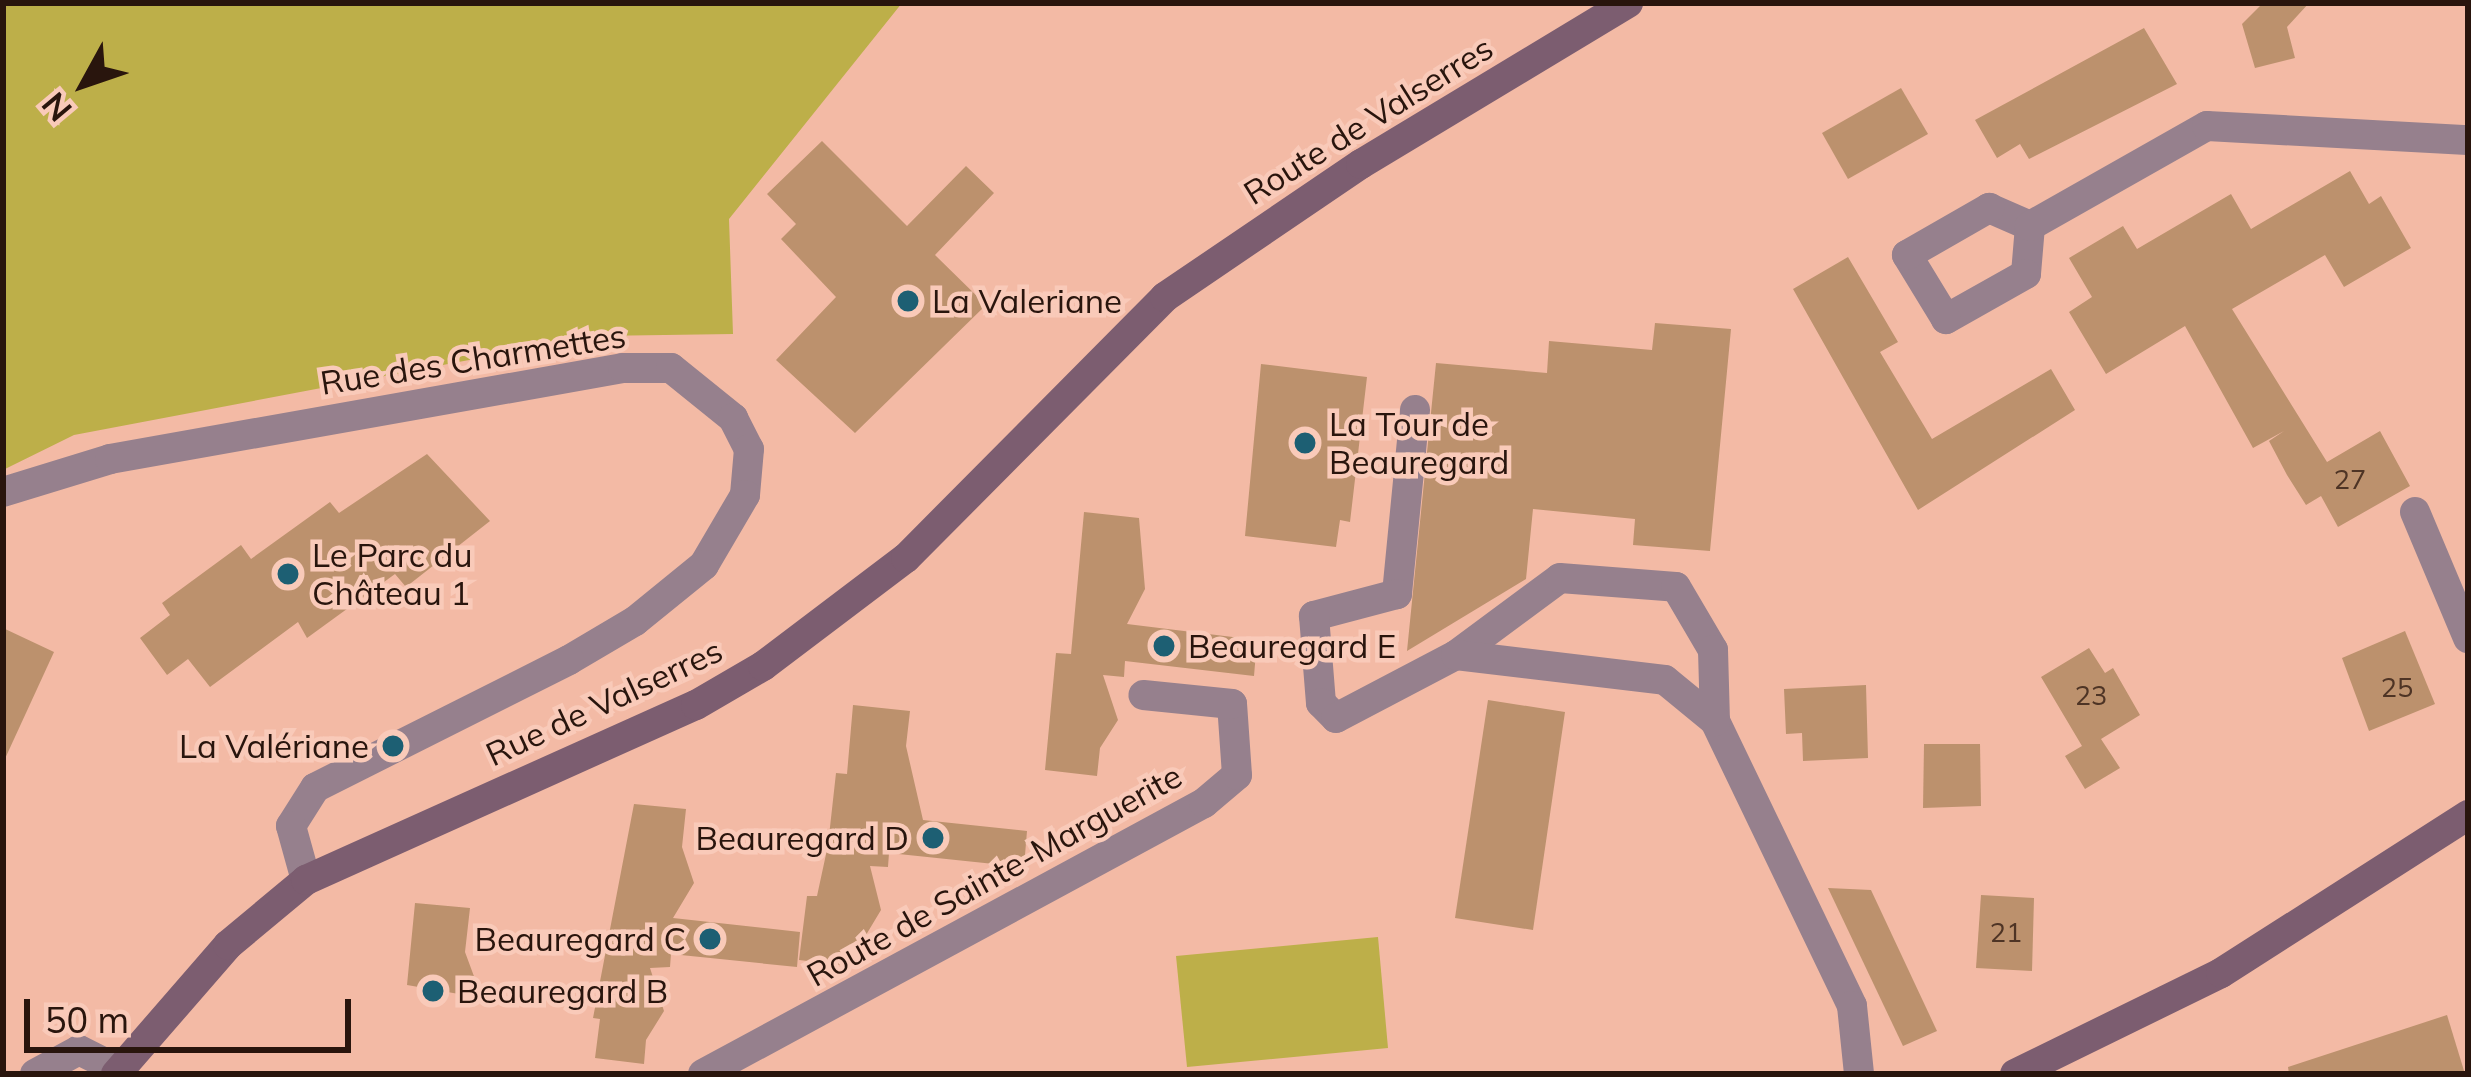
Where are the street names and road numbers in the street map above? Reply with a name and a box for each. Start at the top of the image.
street label: Route de Valserres [1236,27,1500,213]
street label: Rue des Charmettes [318,315,628,403]
street label: Rue de Valserres [480,630,728,774]
street label: Route de Sainte-Marguerite [800,755,1188,995]

